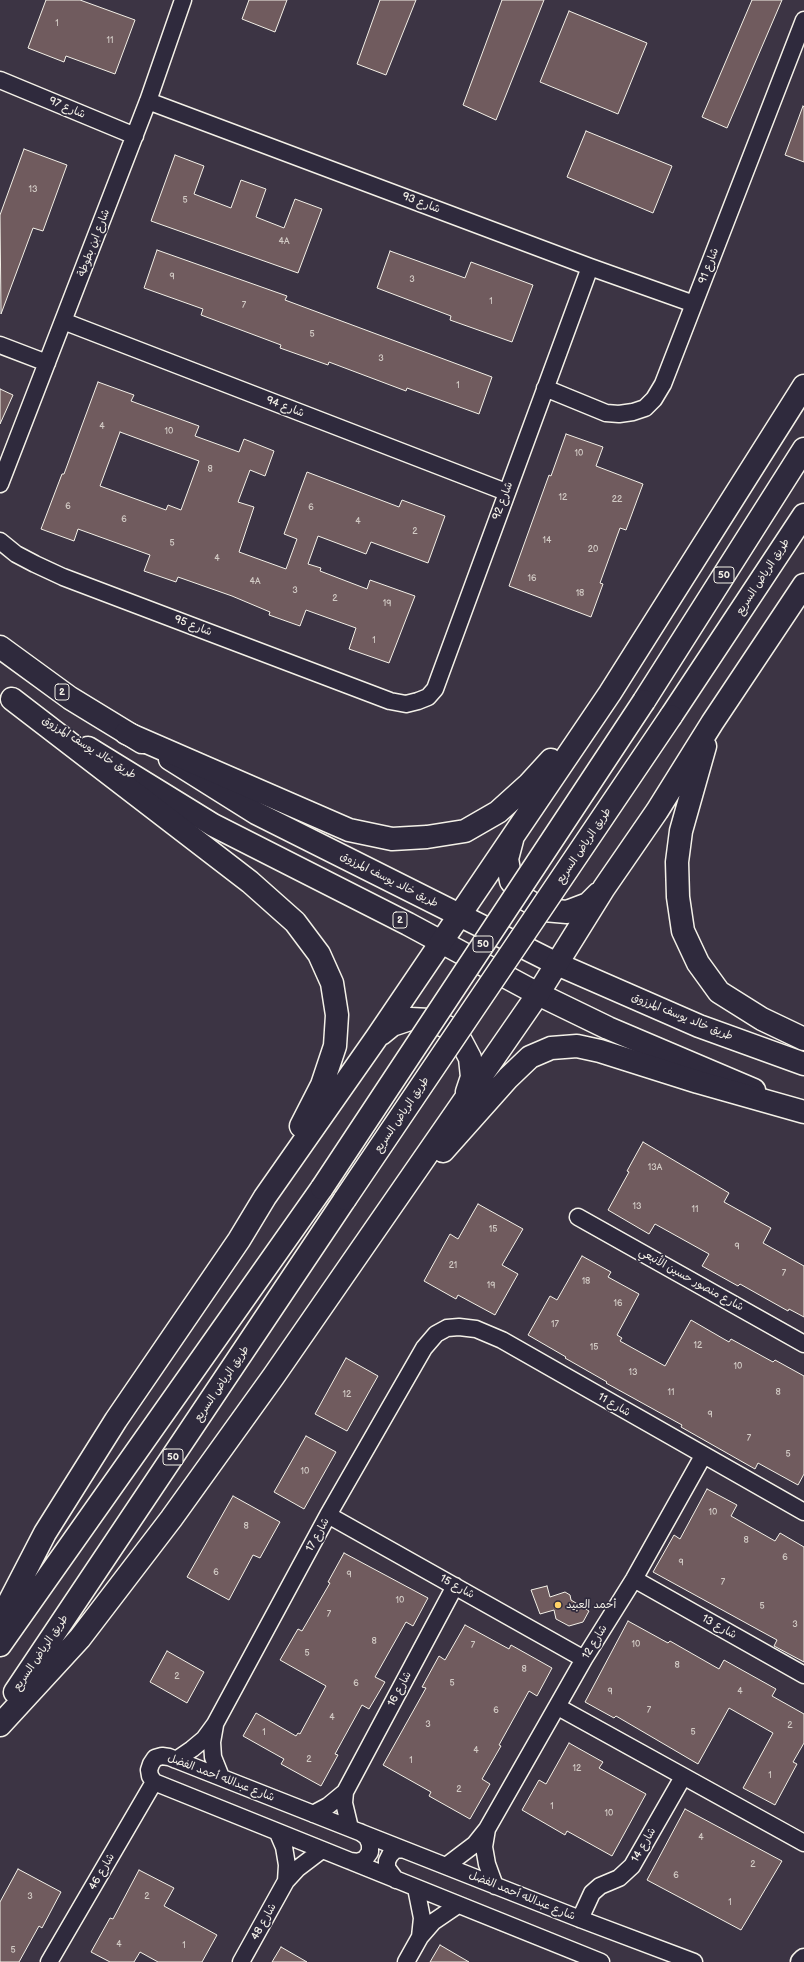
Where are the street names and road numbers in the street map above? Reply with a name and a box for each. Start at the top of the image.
street label: شارع 97 [47,94,87,122]
street label: شارع 93 [400,190,442,216]
street label: شارع ابن بطوطة [75,207,113,279]
street label: شارع 91 [696,246,722,286]
street label: شارع 94 [264,394,306,420]
street label: شارع 92 [490,480,516,522]
street label: طريق الرياض السريع [733,536,793,618]
road number: 50 [714,567,734,583]
street label: شارع 95 [172,613,214,639]
road number: 2 [55,684,69,700]
street label: طريق خالد يوسف المرزوق [40,714,138,782]
street label: طريق الرياض السريع [554,806,614,886]
street label: طريق خالد يوسف المرزوق [338,849,440,911]
road number: 2 [393,912,407,928]
road number: 50 [473,936,493,952]
street label: طريق خالد يوسف المرزوق [629,991,735,1043]
street label: طريق الرياض السريع [372,1075,432,1155]
street label: شارع منصور حسين الأنبعي [636,1246,746,1314]
street label: طريق الرياض السريع [192,1344,252,1424]
street label: شارع 11 [595,1390,633,1420]
road number: 50 [163,1449,183,1465]
street label: شارع 17 [303,1516,333,1554]
street label: شارع 15 [437,1572,477,1602]
street label: شارع 13 [699,1612,739,1642]
street label: طريق الرياض السريع [11,1613,71,1693]
street label: شارع 12 [580,1623,610,1661]
street label: شارع 16 [385,1669,415,1709]
street label: شارع عبدالله أحمد الفضل [166,1751,276,1805]
street label: شارع 14 [629,1825,659,1865]
street label: شارع 46 [86,1851,118,1893]
street label: شارع عبدالله أحمد الفضل [467,1869,577,1923]
street label: شارع 48 [249,1901,279,1943]

